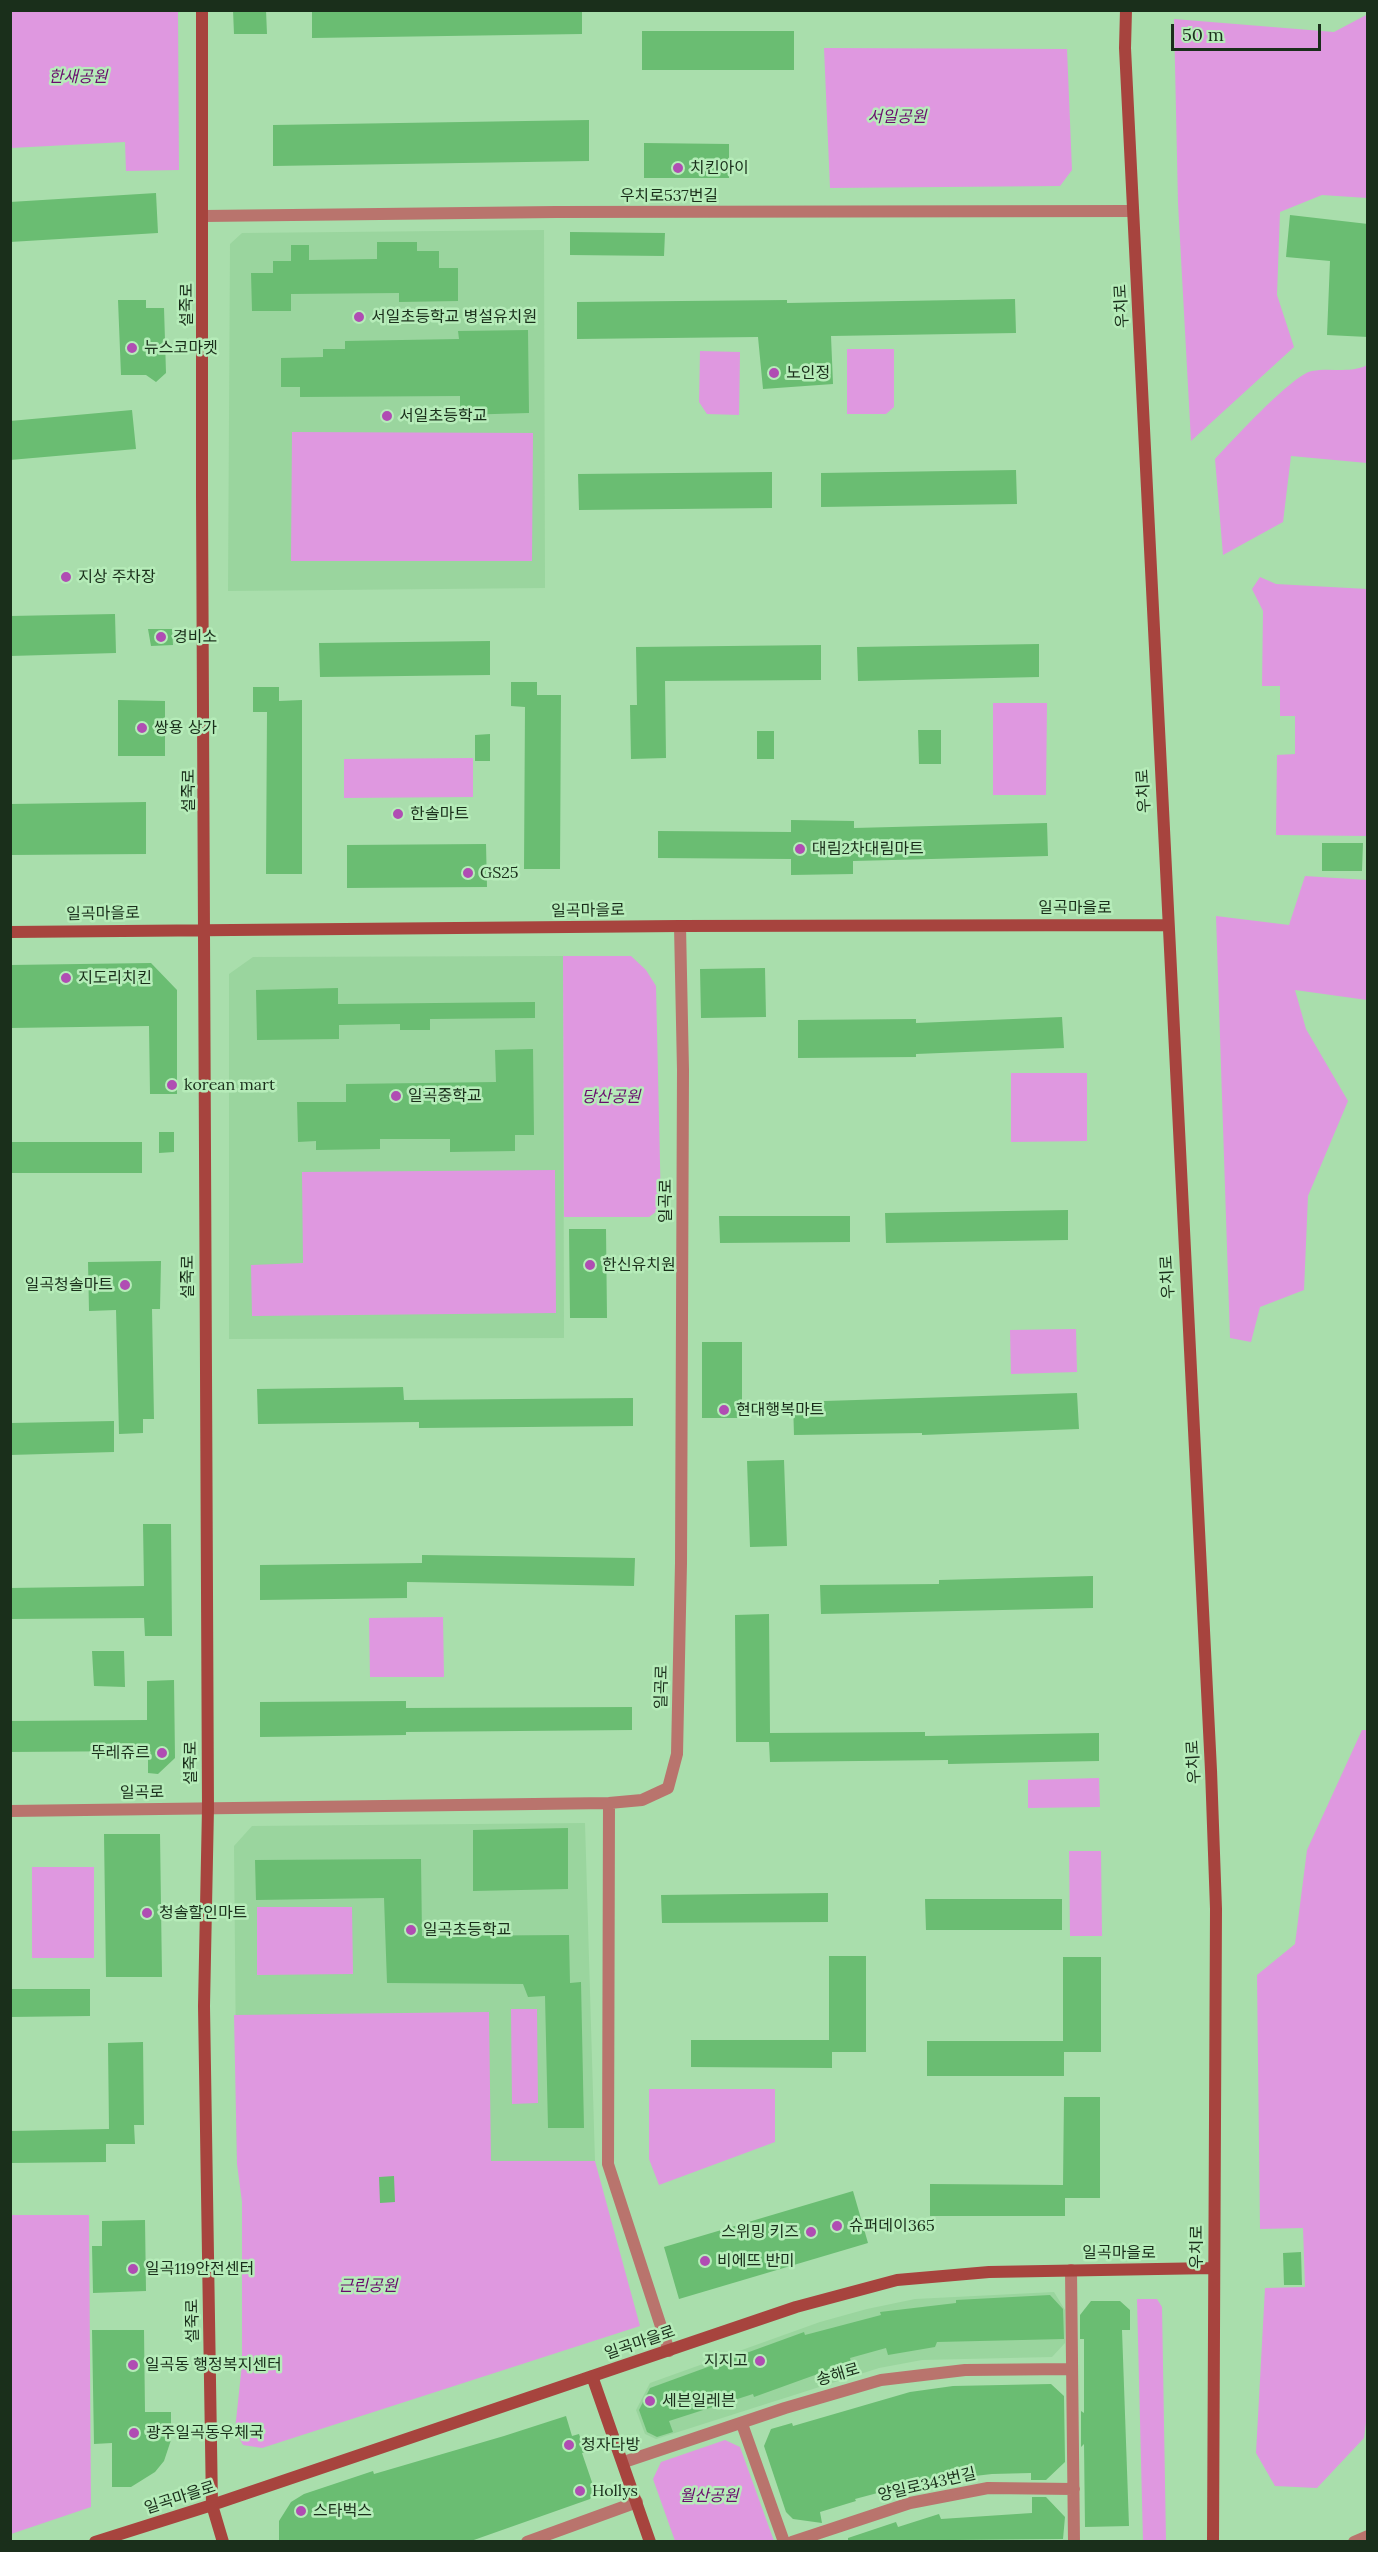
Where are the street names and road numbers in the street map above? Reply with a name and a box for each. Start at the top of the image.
street label: 우치로537번길 [620,186,718,206]
street label: 설죽로 [177,283,197,327]
street label: 우치로 [1111,283,1133,329]
street label: 우치로 [1133,768,1155,814]
street label: 설죽로 [179,769,199,813]
street label: 일곡마을로 [1038,898,1112,918]
street label: 일곡마을로 [551,901,625,921]
street label: 일곡마을로 [66,904,140,924]
street label: 일곡로 [656,1179,676,1223]
street label: 우치로 [1157,1254,1179,1300]
street label: 설죽로 [178,1255,198,1299]
street label: 일곡로 [652,1665,672,1709]
street label: 우치로 [1183,1739,1205,1785]
street label: 설죽로 [181,1741,201,1785]
street label: 일곡로 [120,1783,164,1803]
street label: 우치로 [1187,2225,1207,2269]
street label: 일곡마을로 [1082,2243,1156,2263]
street label: 설죽로 [183,2299,203,2343]
street label: 일곡마을로 [602,2322,678,2364]
street label: 송해로 [814,2360,862,2390]
street label: 양일로343번길 [876,2464,978,2506]
street label: 일곡마을로 [142,2477,218,2519]

